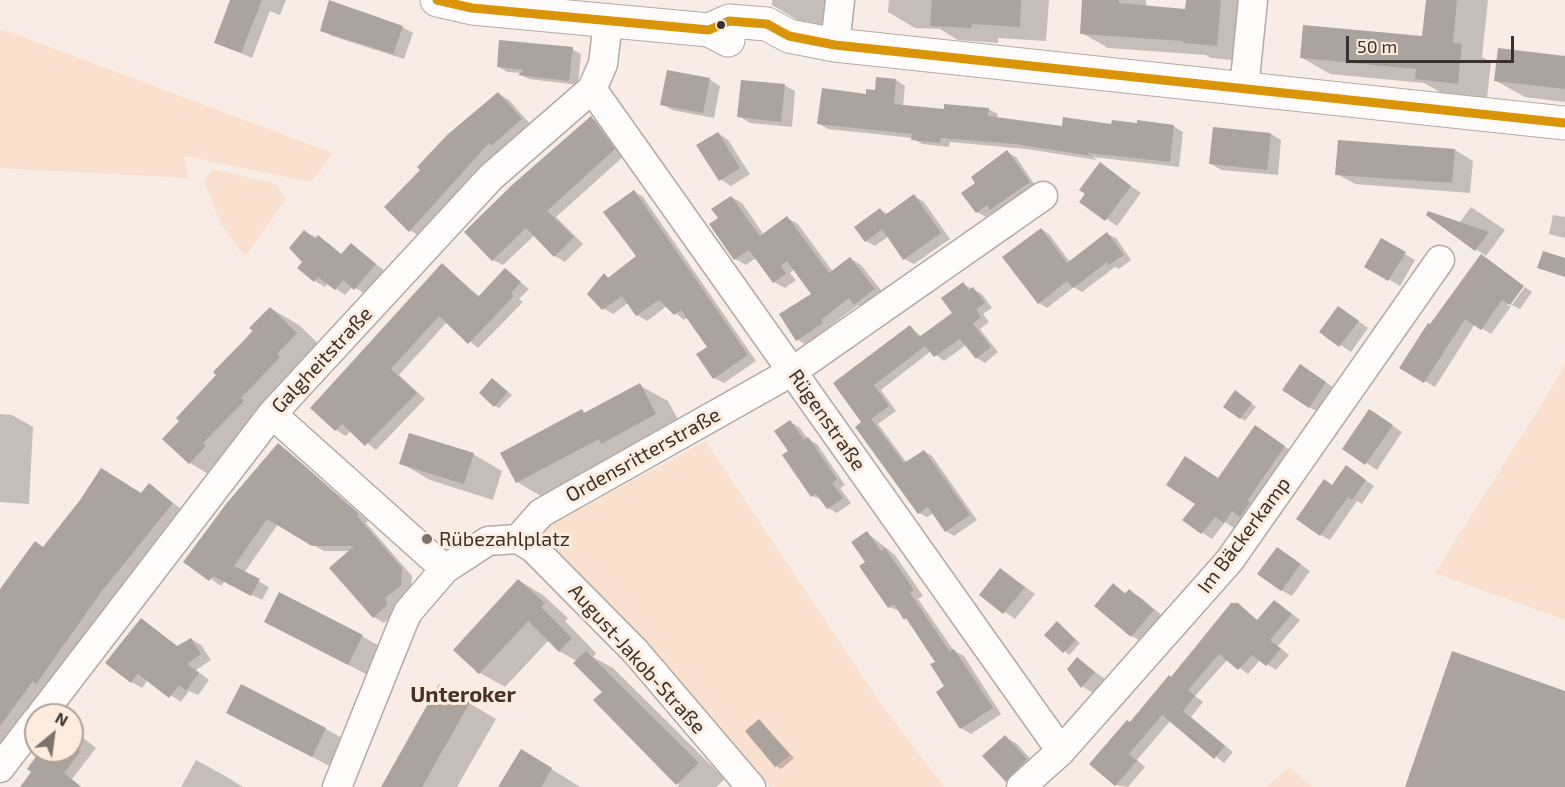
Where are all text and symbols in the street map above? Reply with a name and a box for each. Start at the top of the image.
unlabelled marker [715,19,727,31]
scale bar [1349,24,1517,62]
text: 50 m [1357,35,1397,57]
street label: Galgheitstraße [267,302,377,418]
street label: Rügenstraße [783,365,871,475]
street label: Ordensritterstraße [561,403,725,507]
street label: Im Bäckerkamp [1193,472,1295,598]
place label: Rübezahlplatz [439,527,570,551]
marker: Rübezahlplatz [420,532,434,546]
street label: August-Jakob-Straße [563,579,711,739]
district label: Unteroker [410,682,516,708]
north arrow [24,703,84,763]
text: N [52,707,72,730]

